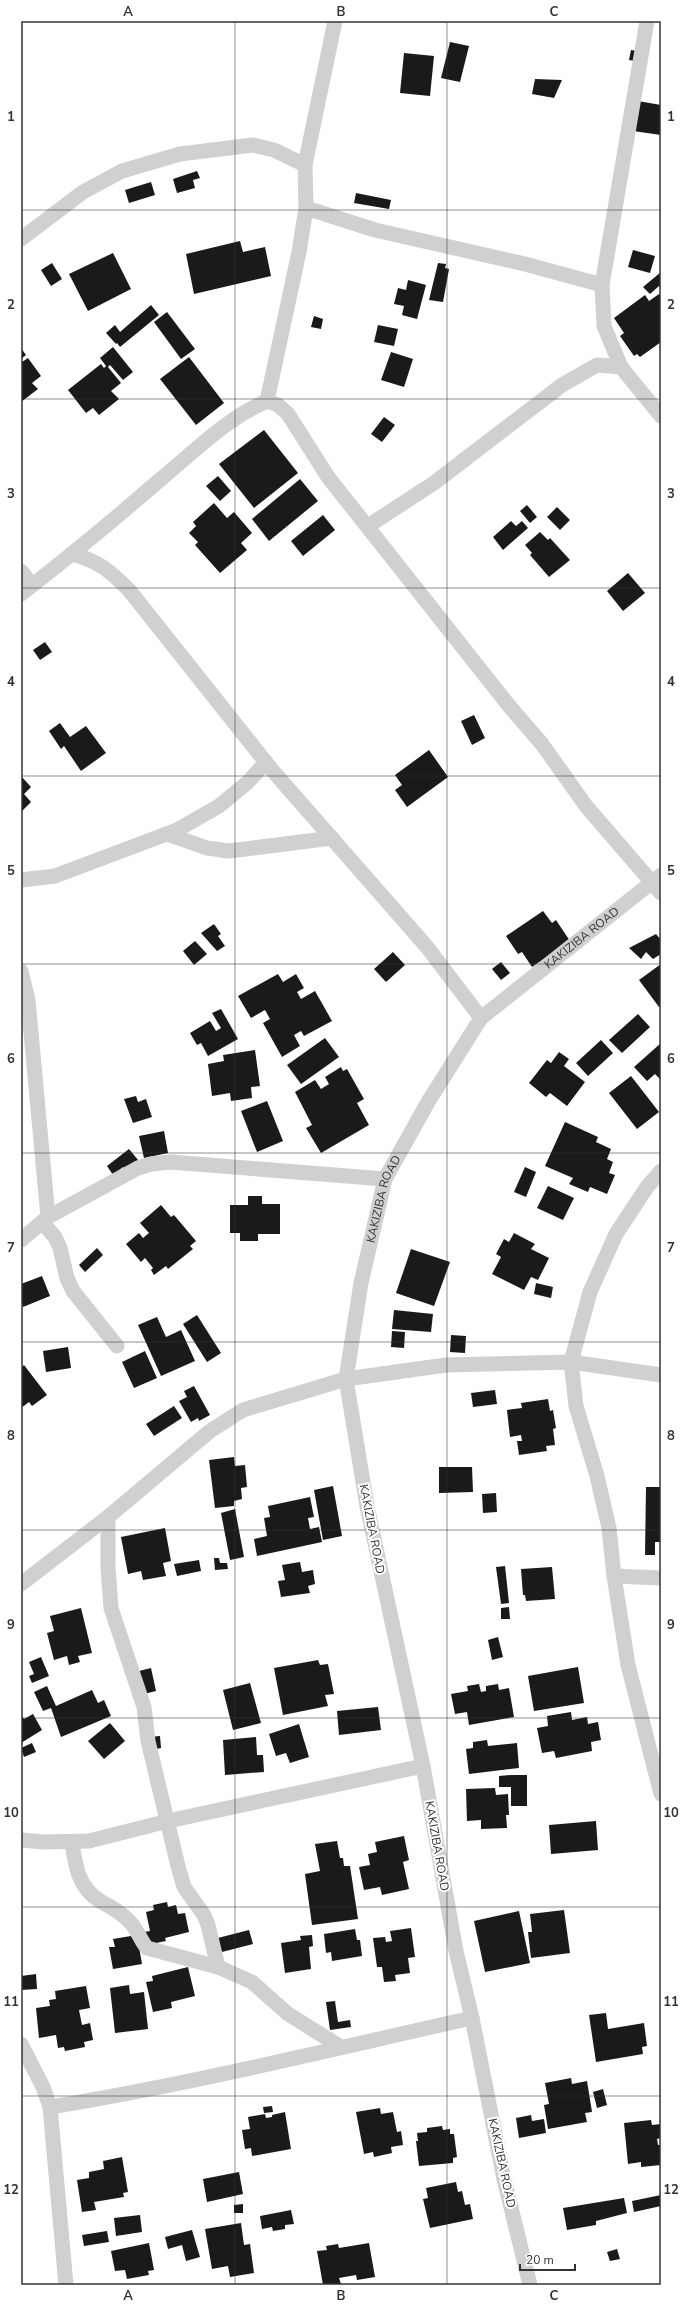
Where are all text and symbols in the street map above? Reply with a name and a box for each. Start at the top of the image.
text: A [123,3,133,21]
text: B [337,3,346,21]
text: C [550,3,559,21]
text: 1 [7,108,15,126]
text: 1 [667,108,675,126]
text: 2 [7,296,15,314]
text: 2 [667,296,675,314]
text: 3 [7,485,15,503]
text: 3 [667,485,675,503]
text: 4 [7,673,15,691]
text: 4 [667,673,675,691]
text: 5 [7,862,15,880]
text: 5 [667,862,675,880]
street label: KAKIZIBA ROAD [541,903,623,973]
text: 6 [7,1050,15,1068]
text: 6 [667,1050,675,1068]
street label: KAKIZIBA ROAD [363,1152,405,1244]
text: 7 [7,1239,15,1257]
text: 7 [667,1239,675,1257]
text: 8 [7,1427,15,1445]
text: 8 [667,1427,675,1445]
street label: KAKIZIBA ROAD [355,1483,389,1575]
text: 9 [7,1616,15,1634]
text: 9 [667,1616,675,1634]
street label: KAKIZIBA ROAD [421,1800,453,1892]
text: 10 [3,1804,19,1822]
text: 10 [663,1804,679,1822]
text: 11 [3,1993,19,2011]
text: 11 [663,1993,679,2011]
street label: KAKIZIBA ROAD [485,2117,519,2209]
text: 12 [3,2181,19,2199]
text: 12 [663,2181,679,2199]
scale bar [520,2246,575,2272]
text: 20 m [526,2252,554,2268]
text: A [123,2287,133,2305]
text: B [337,2287,346,2305]
text: C [550,2287,559,2305]

